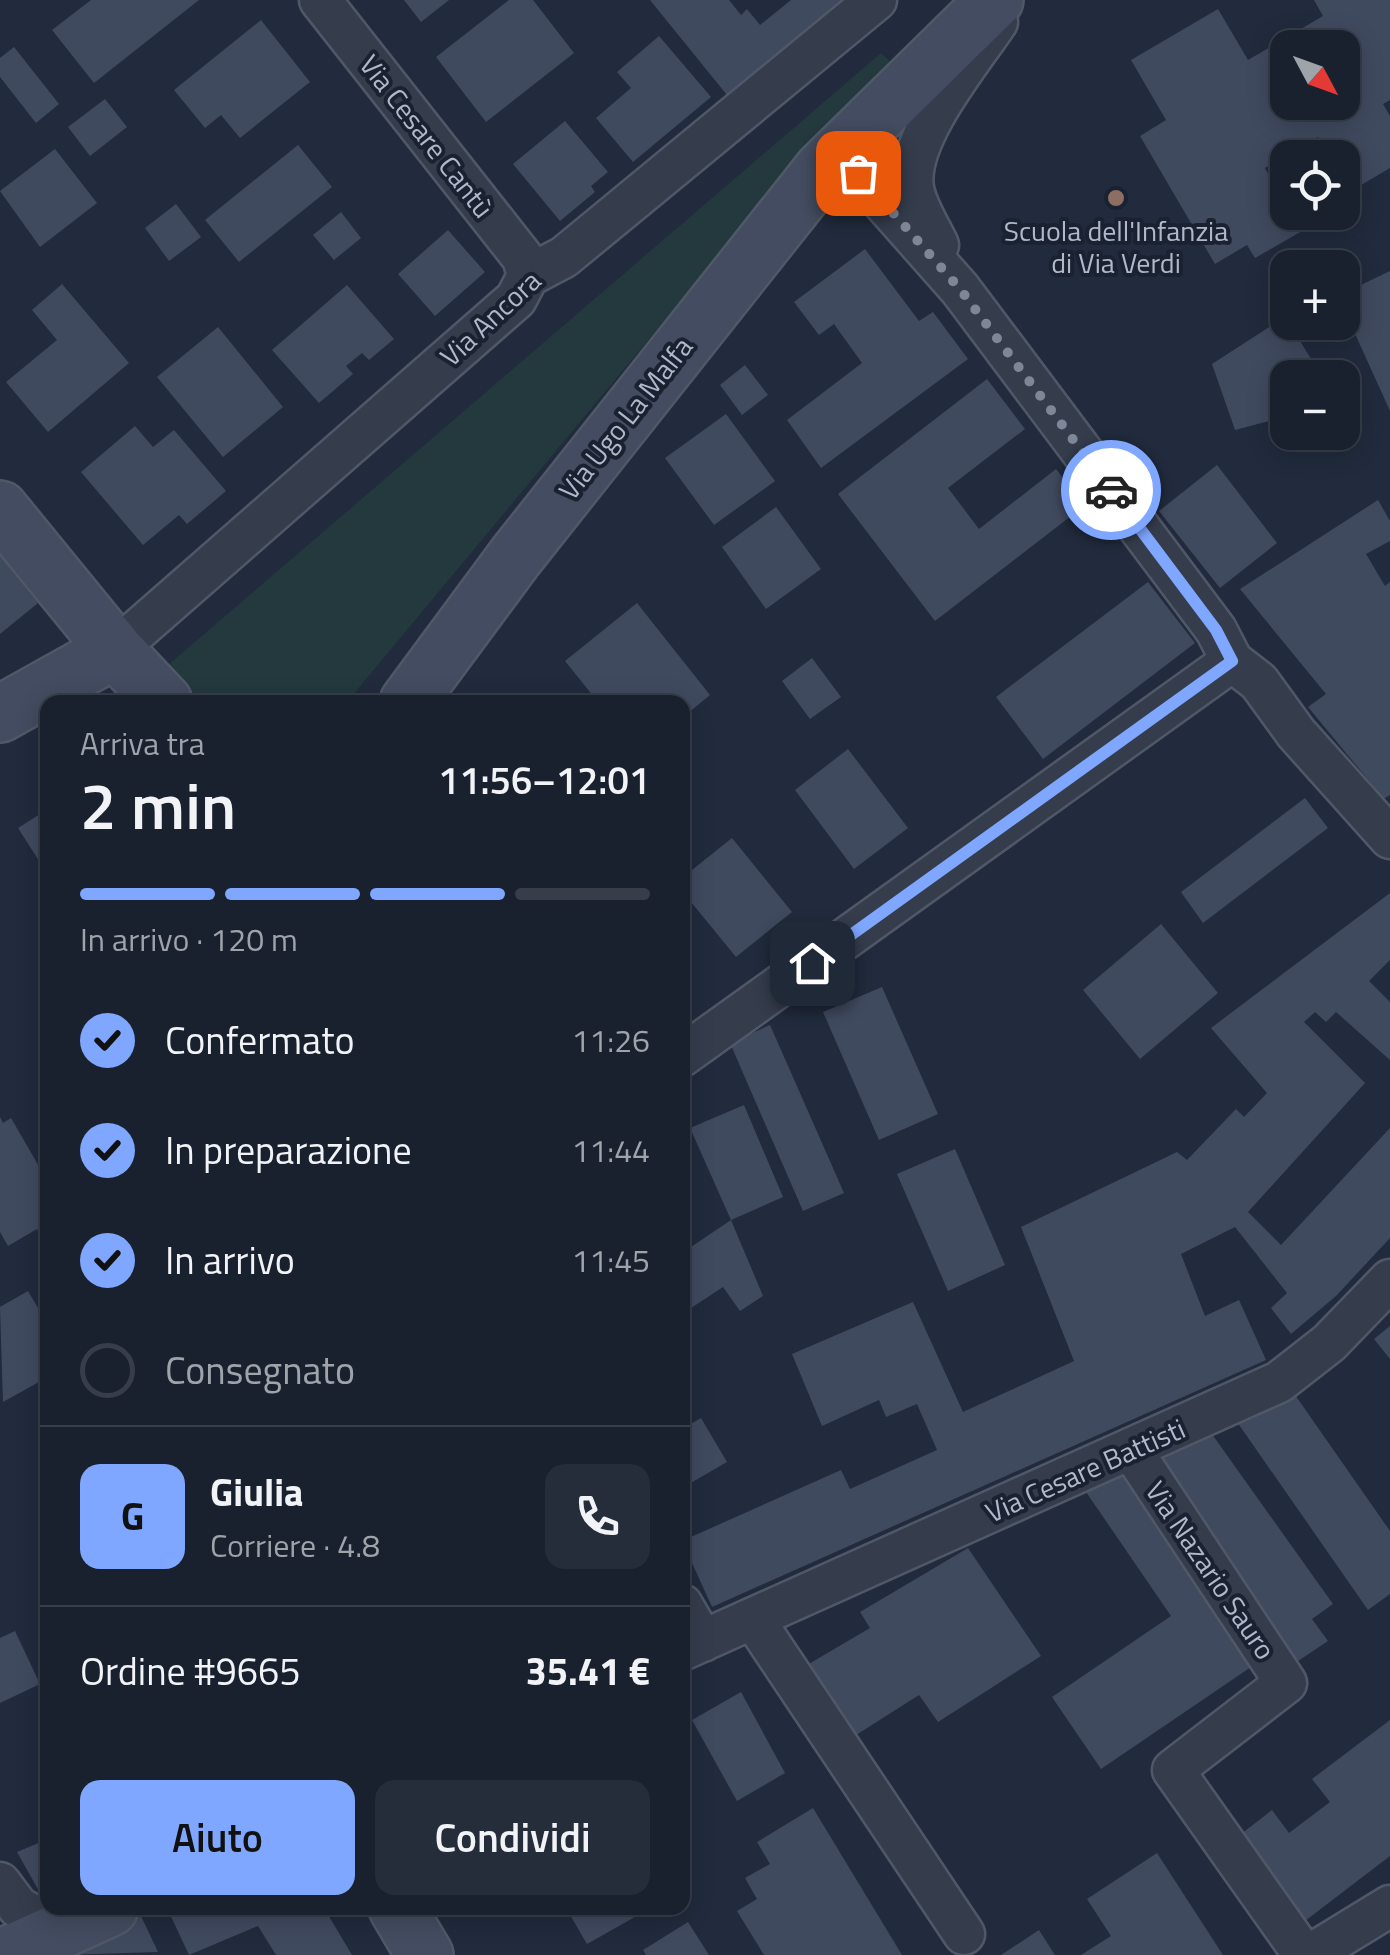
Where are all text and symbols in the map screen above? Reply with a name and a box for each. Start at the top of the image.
north arrow [1270,30,1360,120]
map controls [1270,30,1360,450]
street label: Via Cesare Cantù [349,45,505,227]
pin [816,131,901,216]
button: locate [1270,140,1360,230]
icon: bag [831,146,886,201]
marker: Scuola dell'Infanzia di Via Verdi [1105,187,1127,209]
place label: Scuola dell'Infanzia di Via Verdi [1004,209,1228,284]
button: + [1270,250,1360,340]
street label: Via Ancora [430,260,550,376]
street label: Via Ugo La Malfa [548,327,702,509]
button: − [1270,360,1360,450]
courier [1061,440,1161,540]
icon: car [1084,463,1139,518]
text: Arriva tra [80,719,205,767]
text: 11:56–12:01 [438,751,650,809]
text: 2 min [80,755,236,854]
text: In arrivo · 120 m [80,915,298,963]
pin [770,921,855,1006]
icon: home [785,936,840,991]
text: Confermato [165,1011,355,1069]
icon: check [80,1013,135,1068]
text: 11:26 [571,1016,650,1064]
text: In preparazione [165,1121,412,1179]
icon: check [80,1123,135,1178]
text: 11:44 [571,1126,650,1174]
text: In arrivo [165,1231,295,1289]
icon: check [80,1233,135,1288]
text: 11:45 [571,1236,650,1284]
text: Consegnato [165,1341,355,1399]
street label: Via Cesare Battisti [978,1407,1192,1533]
text: Giulia [210,1463,304,1521]
button: phone [545,1464,650,1569]
street label: Via Nazario Sauro [1135,1472,1287,1668]
text: G [121,1487,144,1545]
text: Corriere · 4.8 [210,1521,380,1569]
text: Ordine #9665 [80,1642,301,1700]
text: 35.41 € [526,1642,650,1700]
button: Aiuto [80,1780,355,1895]
button: Condividi [375,1780,650,1895]

